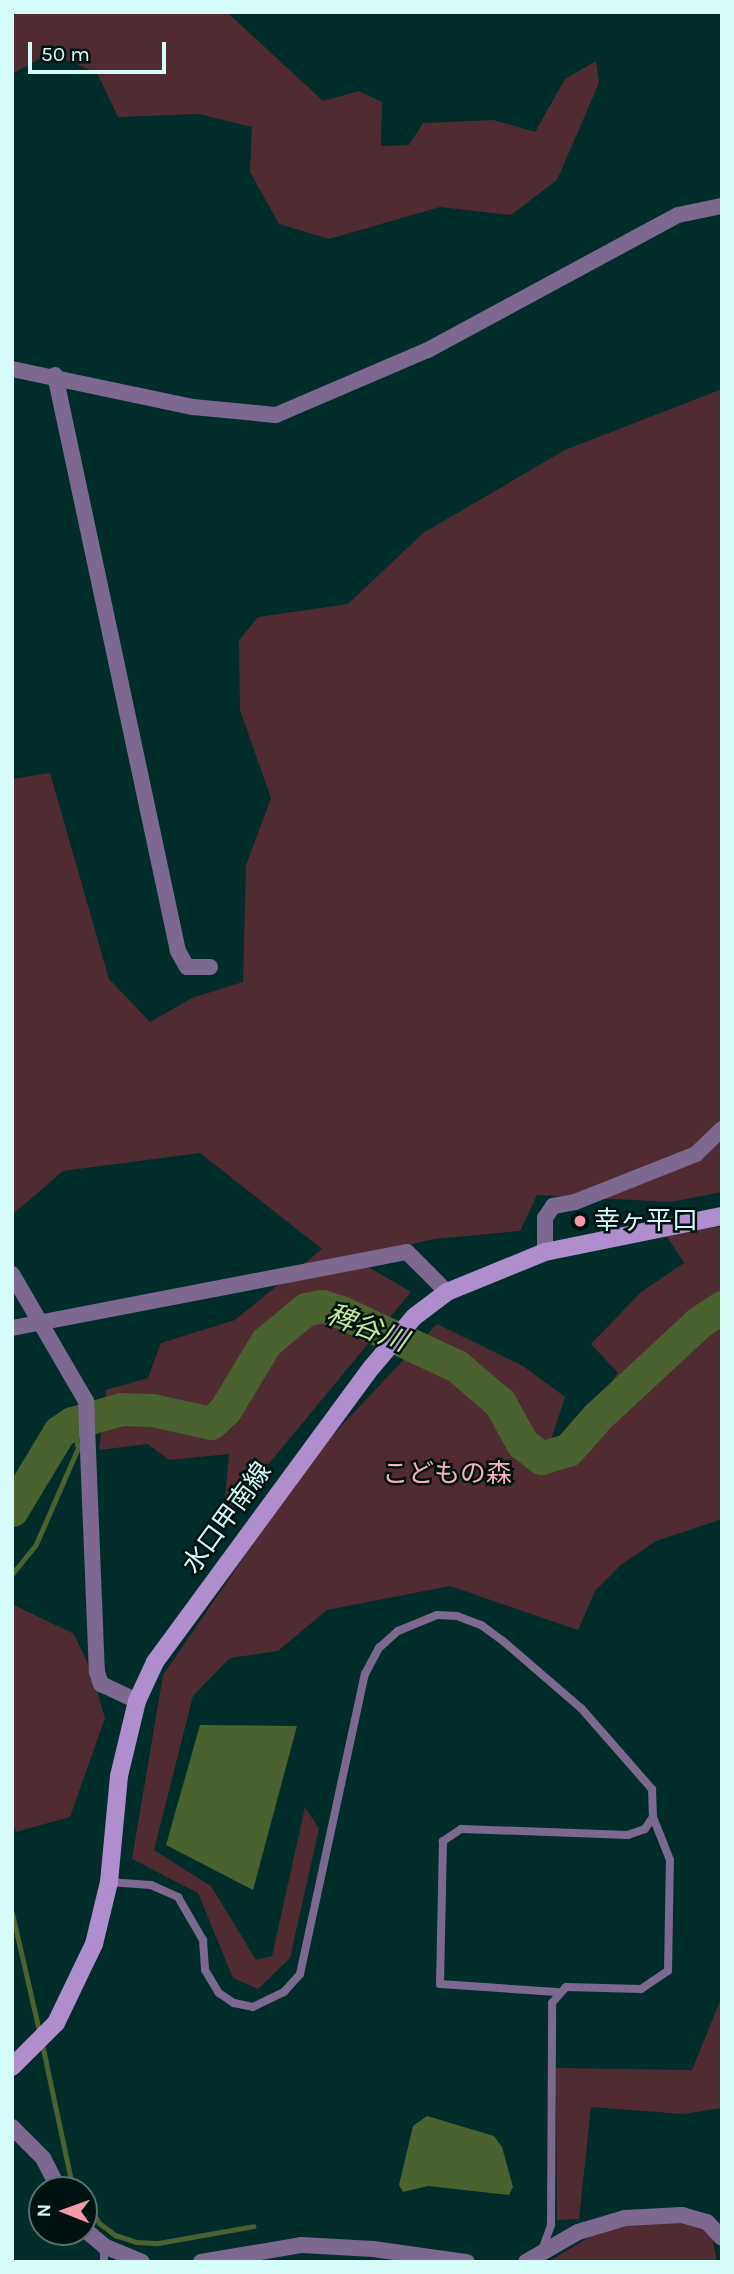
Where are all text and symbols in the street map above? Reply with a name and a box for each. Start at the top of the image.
scale bar [32,28,170,72]
text: 50 m [41,42,90,66]
place label: 幸ヶ平口 [594,1205,698,1237]
marker: 幸ヶ平口 [572,1213,588,1229]
water label: 稗谷川 [322,1297,412,1359]
street label: 水口甲南線 [176,1456,278,1580]
park label: こどもの森 [382,1458,512,1490]
north arrow [28,2176,98,2246]
text: N [33,2204,55,2218]

